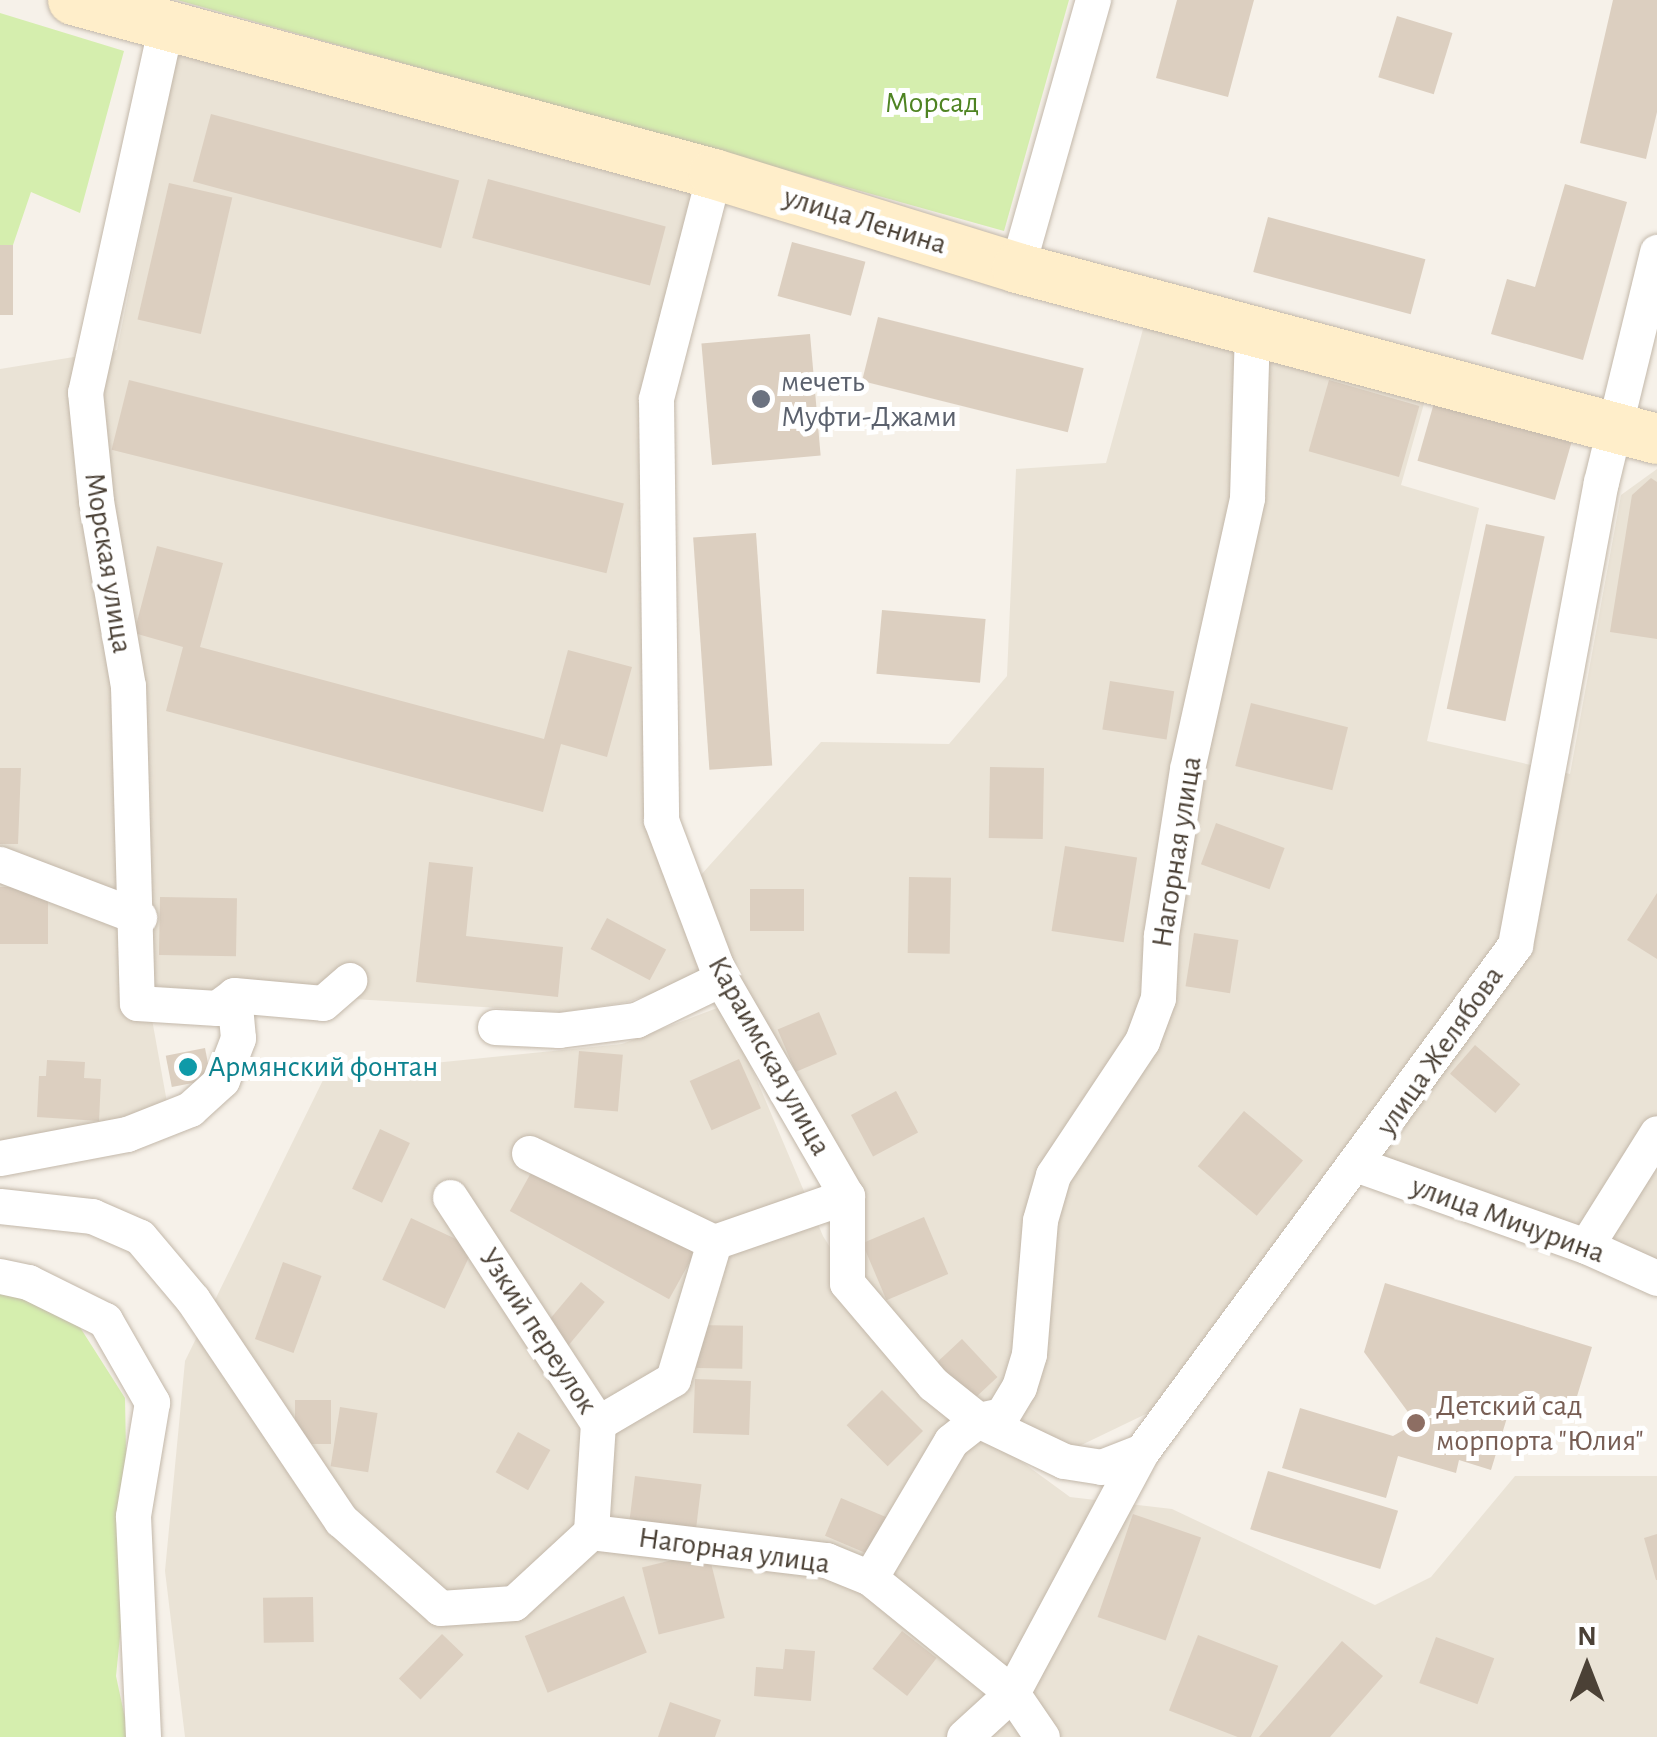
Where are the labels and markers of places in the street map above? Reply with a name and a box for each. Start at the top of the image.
place label: мечеть Муфти-Джами [781,364,957,434]
marker: мечеть Муфти-Джами [750,388,772,410]
place label: Армянский фонтан [208,1049,438,1085]
marker: Армянский фонтан [177,1056,199,1078]
place label: Детский сад морпорта "Юлия" [1436,1388,1644,1458]
marker: Детский сад морпорта "Юлия" [1405,1412,1427,1434]

